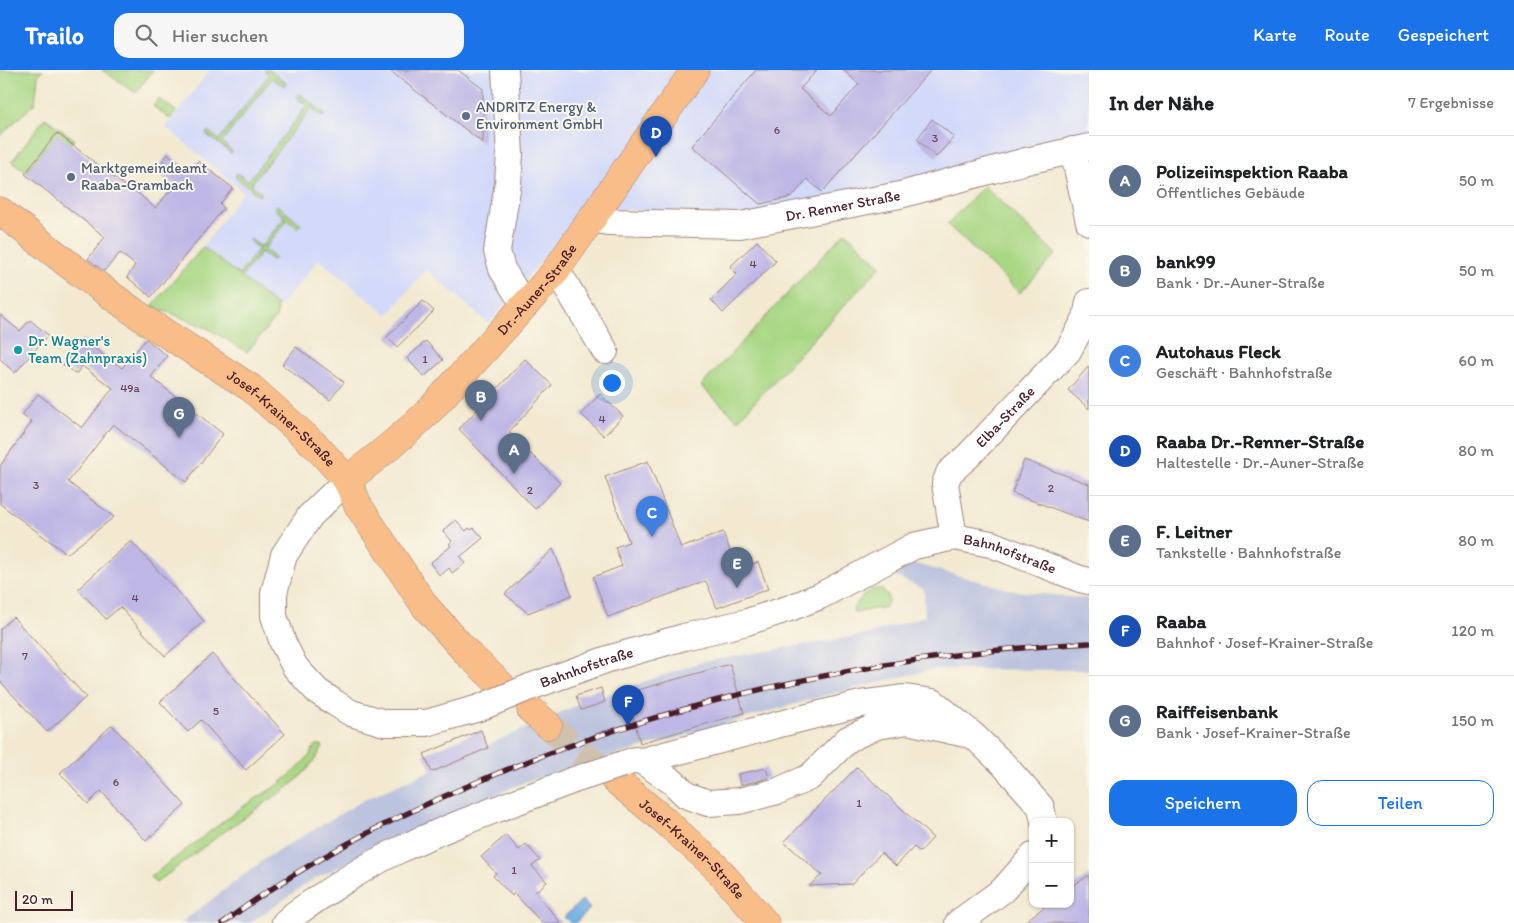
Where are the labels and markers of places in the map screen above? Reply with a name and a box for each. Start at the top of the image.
place label: ANDRITZ Energy & Environment GmbH [476,98,603,133]
marker: ANDRITZ Energy & Environment GmbH [460,110,472,122]
pin: D [640,116,672,157]
place label: Marktgemeindeamt Raaba-Grambach [81,159,208,194]
marker: Marktgemeindeamt Raaba-Grambach [65,171,77,183]
place label: Dr. Wagner's Team (Zahnpraxis) [28,332,147,367]
marker: Dr. Wagner's Team (Zahnpraxis) [12,344,24,356]
pin: B [465,380,497,421]
pin: G [163,397,195,438]
pin: A [498,433,530,474]
pin: C [636,496,668,537]
pin: E [721,547,753,588]
pin: F [612,685,644,726]

